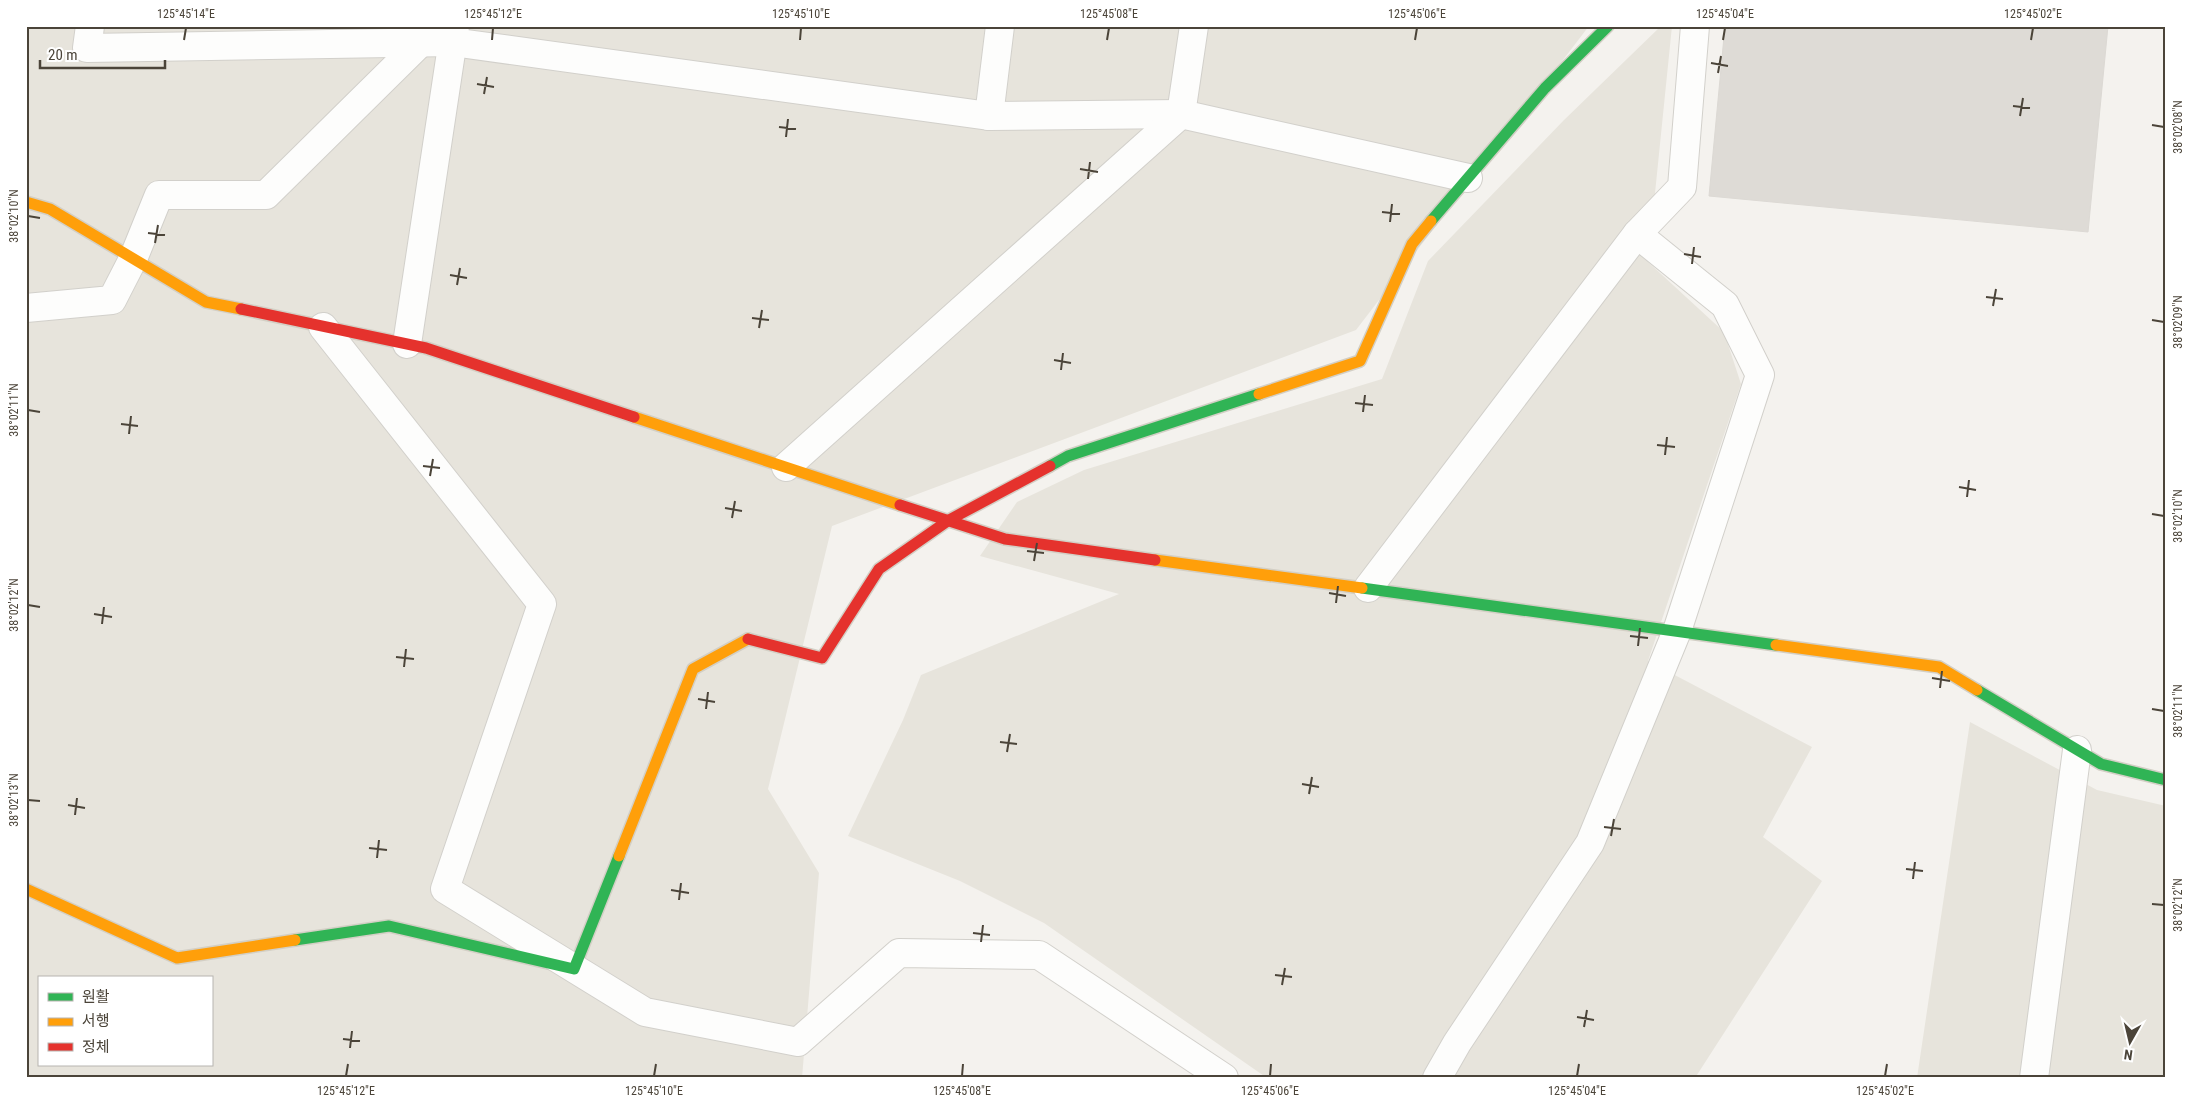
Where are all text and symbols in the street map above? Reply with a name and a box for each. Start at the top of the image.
text: 125°45'14"E [157,7,215,21]
text: 125°45'12"E [464,7,522,21]
text: 125°45'10"E [772,7,830,21]
text: 125°45'08"E [1080,7,1138,21]
text: 125°45'06"E [1388,7,1446,21]
text: 125°45'04"E [1696,7,1754,21]
text: 125°45'02"E [2004,7,2062,21]
scale bar [40,38,165,70]
text: 20 m [48,46,78,64]
text: 38°02'08"N [2171,100,2185,154]
text: 38°02'10"N [7,189,21,243]
text: 38°02'09"N [2171,295,2185,349]
text: 38°02'11"N [7,383,21,437]
text: 38°02'10"N [2171,489,2185,543]
text: 38°02'12"N [7,578,21,632]
text: 38°02'11"N [2171,684,2185,738]
text: 38°02'13"N [7,773,21,827]
text: 38°02'12"N [2171,878,2185,932]
legend [38,976,212,1066]
text: 원활 [82,988,110,1006]
text: 서행 [82,1012,110,1030]
north arrow [2104,1016,2154,1066]
text: 정체 [82,1038,110,1056]
text: N [2123,1046,2134,1063]
text: 125°45'12"E [317,1084,375,1098]
text: 125°45'10"E [625,1084,683,1098]
text: 125°45'08"E [933,1084,991,1098]
text: 125°45'06"E [1241,1084,1299,1098]
text: 125°45'04"E [1548,1084,1606,1098]
text: 125°45'02"E [1856,1084,1914,1098]

